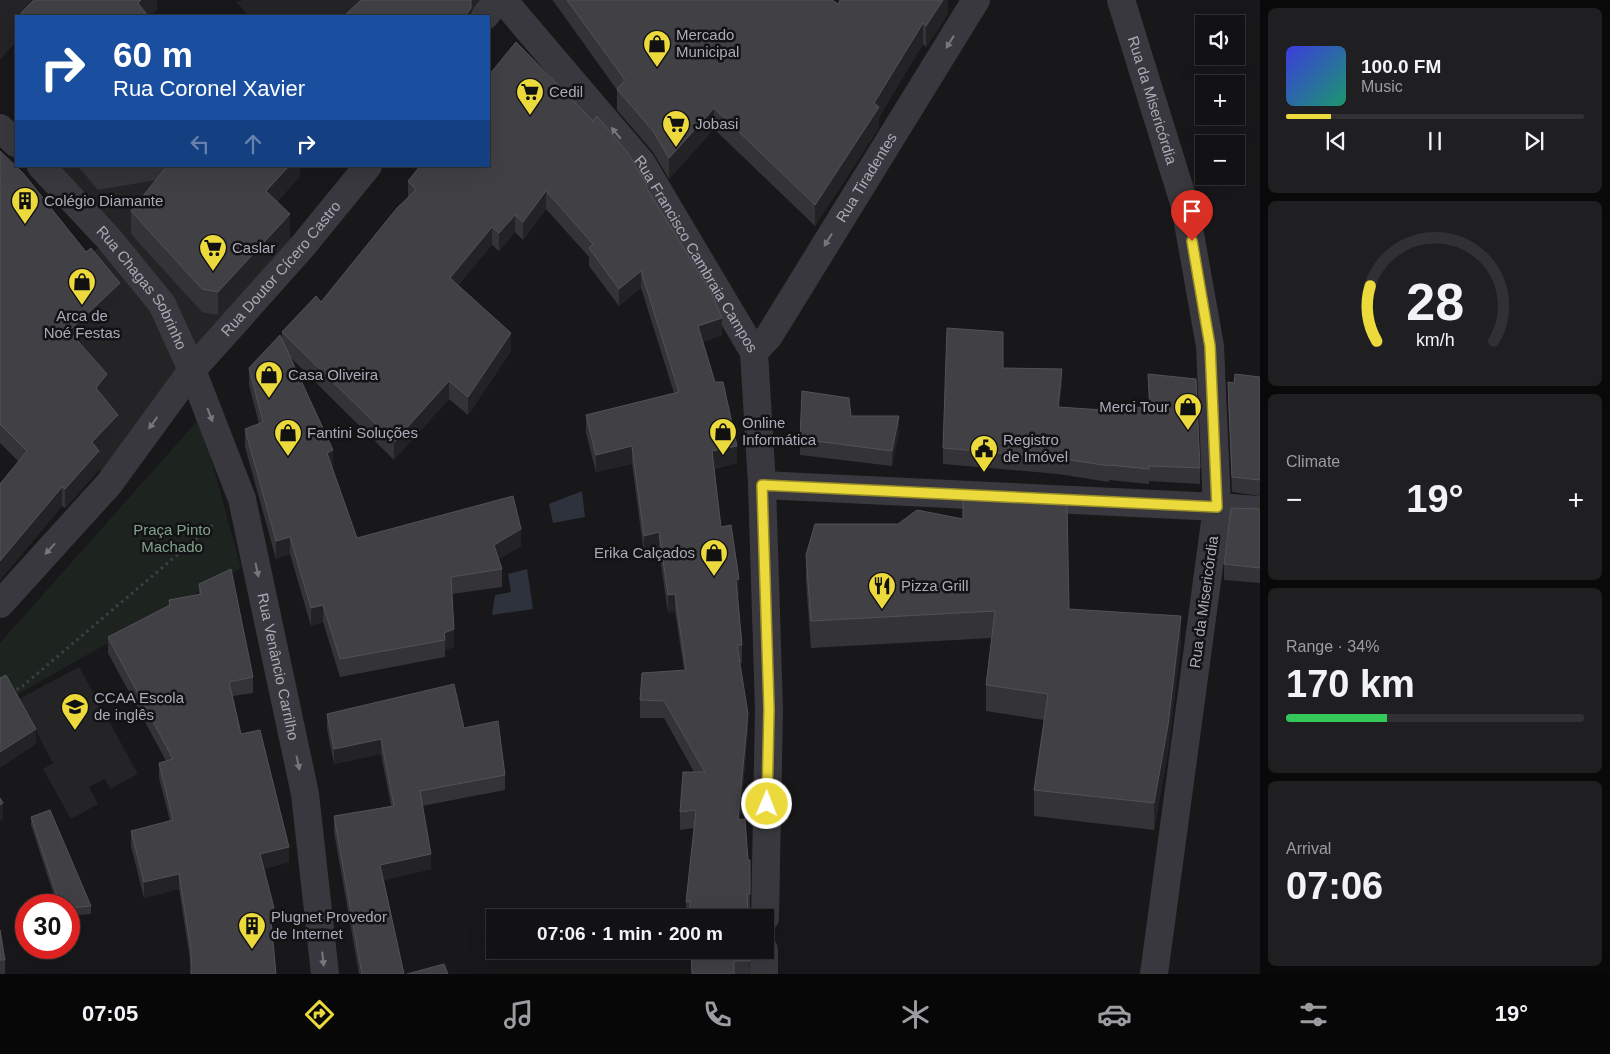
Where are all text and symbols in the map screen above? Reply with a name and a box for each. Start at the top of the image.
map controls [1195,15,1245,185]
button: sound [1195,15,1245,65]
place label: Mercado Municipal [676,26,739,60]
shop icon: Mercado Municipal [642,29,672,68]
street label: Rua da Misericórdia [1125,34,1181,167]
icon: right [30,35,95,100]
text: 60 m [113,35,193,74]
one-way arrow [945,35,955,48]
text: 100.0 FM [1361,56,1441,77]
button: + [1195,75,1245,125]
text: Rua Coronel Xavier [113,76,305,101]
supermarket icon: Cedil [515,77,545,116]
text: Music [1361,78,1403,95]
place label: Cedil [549,83,583,100]
supermarket icon: Jobasi [661,109,691,148]
place label: Jobasi [695,115,738,132]
one-way arrow [611,127,622,139]
icon: previous [1322,127,1350,155]
icon: pause [1421,127,1449,155]
icon: next [1520,127,1548,155]
icon: left [186,130,214,158]
icon: ahead [239,130,267,158]
icon: right [292,130,320,158]
street label: Rua Tiradentes [832,130,900,225]
button: − [1195,135,1245,185]
street label: Rua Francisco Cambraia Campos [631,152,761,355]
building icon: Colégio Diamante [10,186,40,225]
pin [1171,190,1213,241]
place label: Colégio Diamante [44,192,163,209]
street label: Rua Doutor Cícero Castro [217,197,344,339]
icon: arrive [1178,197,1206,225]
street label: Rua Chagas Sobrinho [93,222,191,352]
supermarket icon: Caslar [198,233,228,272]
one-way arrow [824,233,833,246]
place label: Caslar [232,239,275,256]
shop icon: Arca de Noé Festas [67,267,97,306]
text: 28 [1406,273,1464,331]
place label: Arca de Noé Festas [44,307,120,341]
text: km/h [1416,330,1454,350]
shop icon: Casa Oliveira [254,360,284,399]
place label: Casa Oliveira [288,366,379,383]
shop icon: Merci Tour [1173,392,1203,431]
place label: Merci Tour [1099,398,1169,415]
one-way arrow [206,408,214,422]
place label: Online Informática [742,414,817,448]
one-way arrow [148,416,158,430]
shop icon: Online Informática [708,417,738,456]
shop icon: Fantini Soluções [273,418,303,457]
place label: Fantini Soluções [307,424,418,441]
place label: Registro de Imóvel [1003,431,1068,465]
public building icon: Registro de Imóvel [969,434,999,473]
text: Climate [1286,453,1340,470]
text: 19° [1406,478,1464,520]
text: − [1286,484,1302,515]
text: + [1568,484,1584,515]
park label: Praça Pinto Machado [133,521,211,555]
street label: Rua da Misericórdia [1186,534,1221,669]
shop icon: Erika Calçados [699,538,729,577]
one-way arrow [44,542,56,554]
place label: Erika Calçados [594,544,695,561]
one-way arrow [253,563,261,578]
restaurant icon: Pizza Grill [867,571,897,610]
place label: Pizza Grill [901,577,969,594]
street label: Rua Venâncio Carrilho [254,591,302,742]
text: Range · 34% [1286,638,1379,655]
text: 170 km [1286,663,1415,705]
place label: CCAA Escola de inglês [94,689,185,723]
school or university icon: CCAA Escola de inglês [60,692,90,731]
one-way arrow [294,756,302,771]
position arrow [740,777,792,829]
text: Arrival [1286,840,1331,857]
text: 07:06 [1286,865,1383,907]
speed limit sign: 30 [15,894,80,959]
place label: Plugnet Provedor de Internet [271,908,387,942]
building icon: Plugnet Provedor de Internet [237,911,267,950]
text: 07:06 · 1 min · 200 m [537,923,723,944]
one-way arrow [319,951,327,967]
icon: directions [302,997,337,1032]
icon: music [501,997,536,1032]
icon: phone [700,997,735,1032]
icon: climate [898,997,933,1032]
icon: car [1097,997,1132,1032]
icon: filters [1296,997,1331,1032]
text: 07:05 [82,1001,138,1026]
text: 19° [1495,1001,1528,1026]

